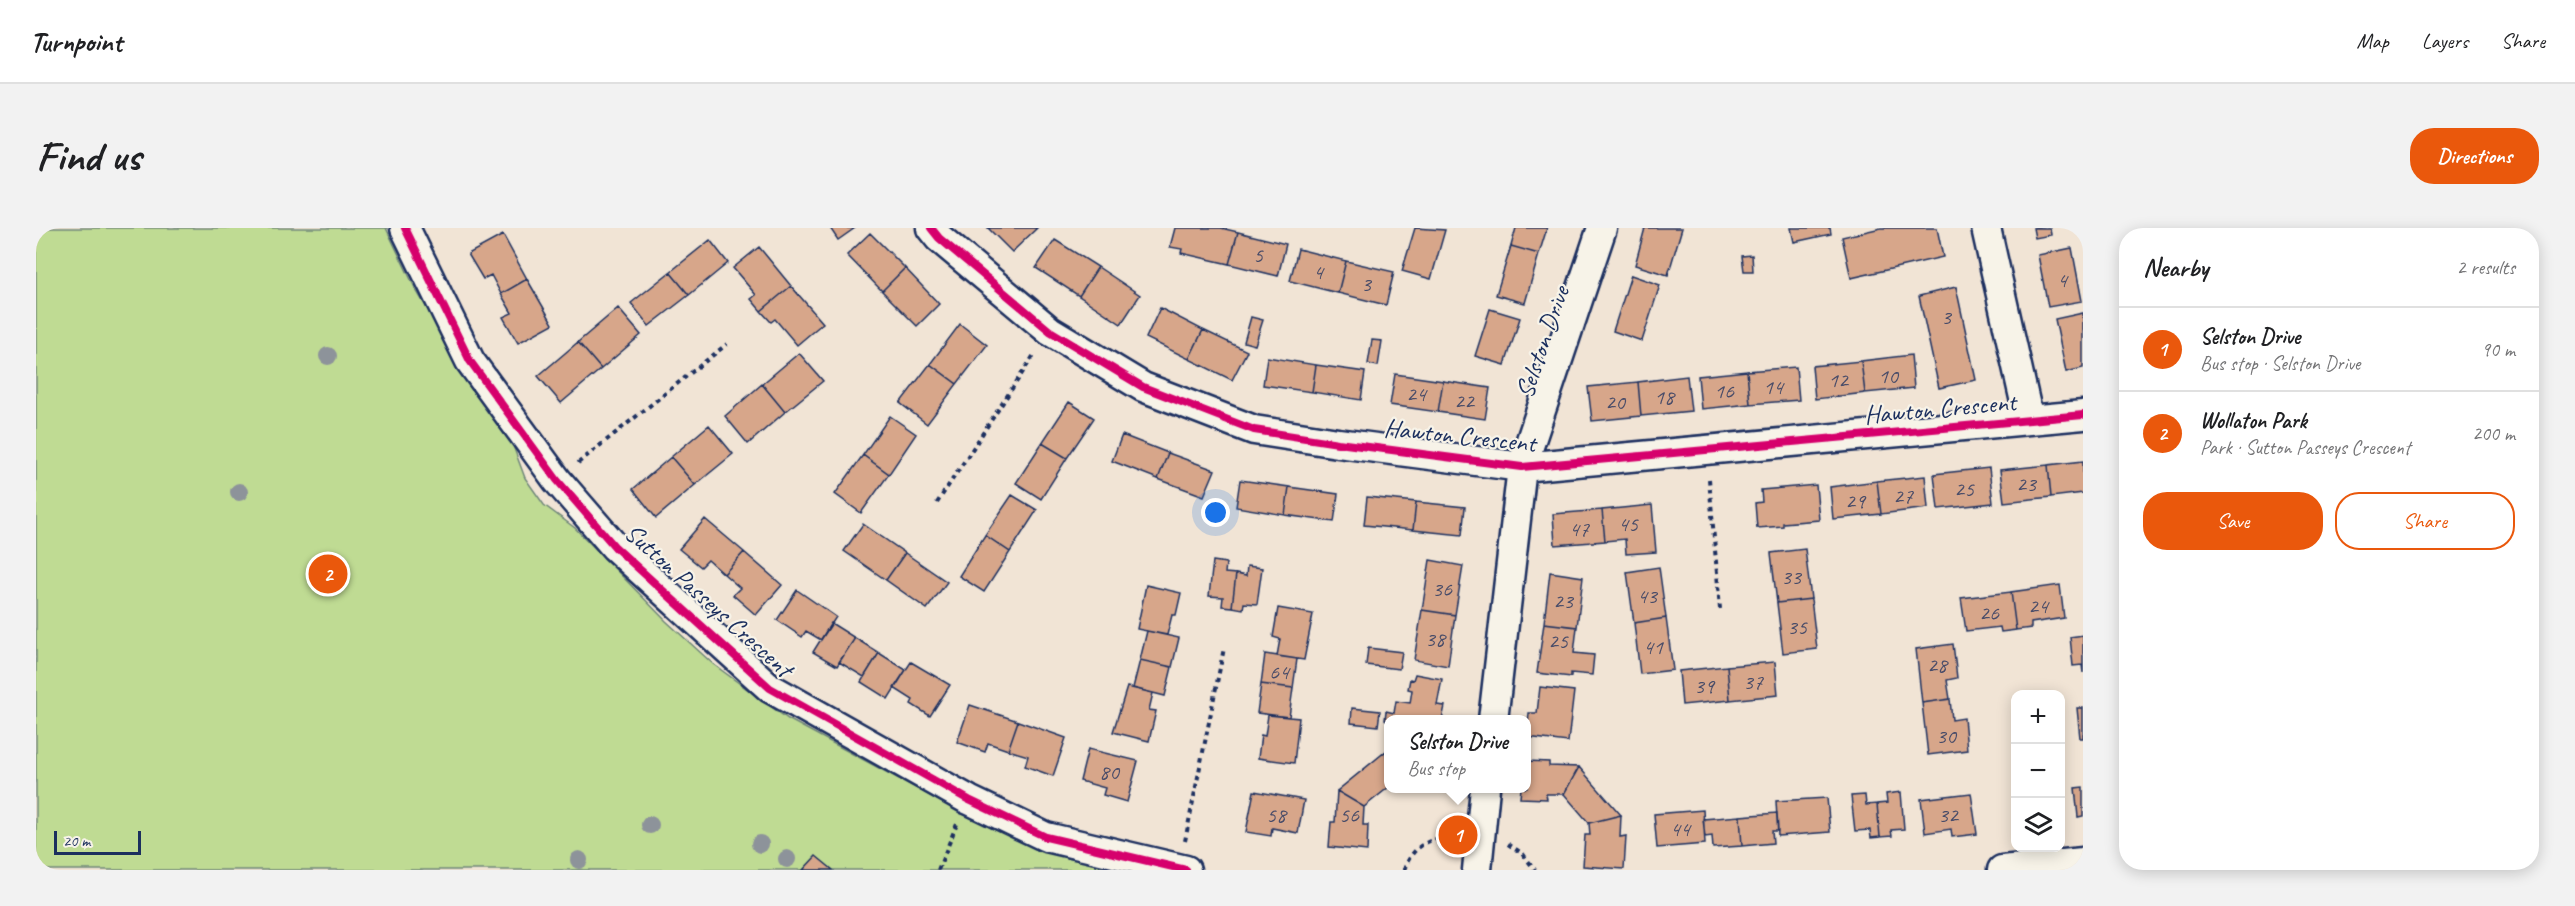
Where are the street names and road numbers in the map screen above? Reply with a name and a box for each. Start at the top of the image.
street label: Selston Drive [1508,279,1578,402]
street label: Hawton Crescent [1863,385,2020,432]
street label: Hawton Crescent [1382,411,1540,460]
street label: Sutton Passeys Crescent [618,516,802,687]

